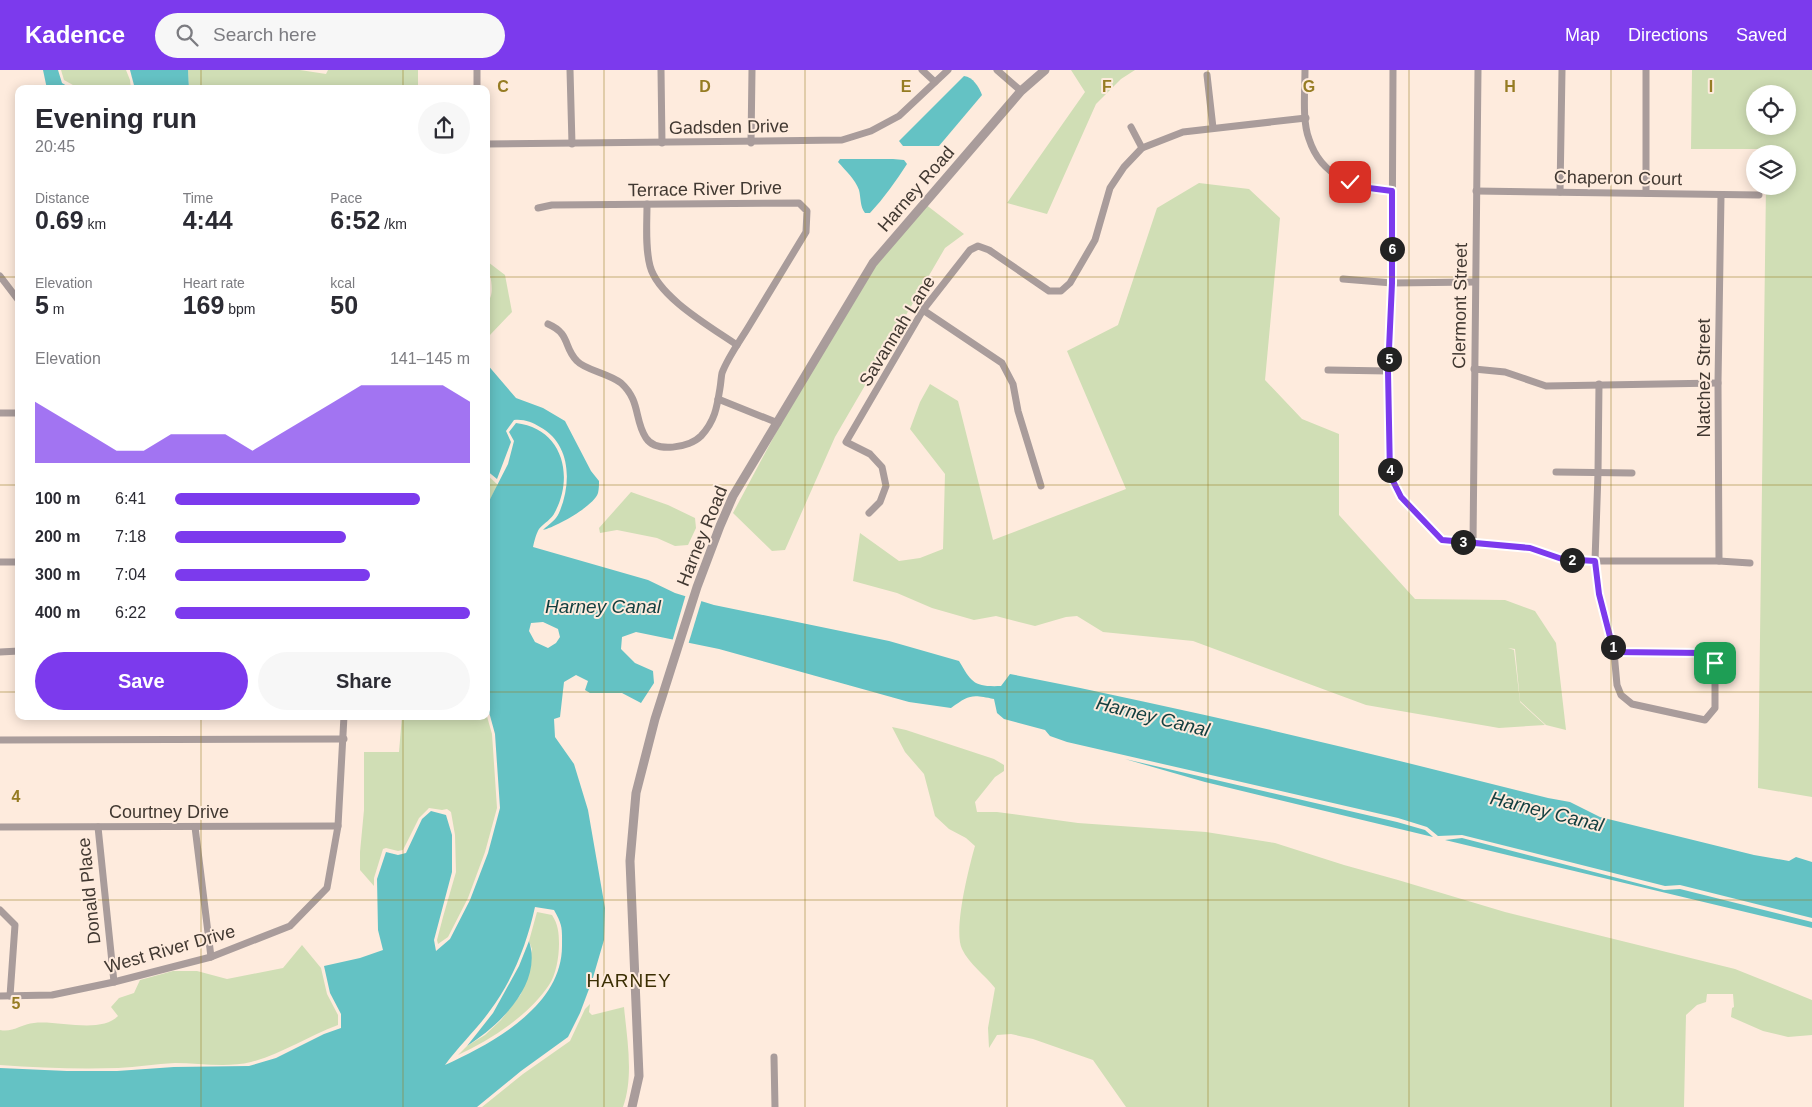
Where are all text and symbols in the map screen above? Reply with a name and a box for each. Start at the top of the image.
search box [155,13,505,58]
text: Kadence [25,21,125,48]
icon: search [173,21,201,49]
text: Search here [213,24,317,45]
text: Map [1565,25,1600,45]
text: Directions [1628,25,1708,45]
text: Saved [1736,25,1787,45]
text: C [497,78,509,95]
text: D [699,78,711,95]
text: E [901,78,912,95]
text: F [1102,78,1112,95]
text: G [1303,78,1315,95]
text: H [1504,78,1516,95]
text: I [1709,78,1713,95]
map controls [1746,85,1796,195]
button: locate [1746,85,1796,135]
button: share [418,102,470,154]
text: Evening run [35,103,197,134]
street label: Gadsden Drive [669,116,789,138]
text: 20:45 [35,138,75,155]
street label: Harney Road [874,142,958,236]
button: layers [1746,145,1796,195]
pin [1329,161,1371,203]
street label: Chaperon Court [1554,167,1682,189]
icon: check [1336,168,1364,196]
street label: Terrace River Drive [628,178,782,200]
text: Distance [35,190,89,206]
text: Time [183,190,213,206]
text: Pace [330,190,362,206]
text: 0.69 [35,206,84,234]
text: 4:44 [183,206,233,234]
text: 6:52 [330,206,380,234]
text: km [84,216,106,232]
text: /km [380,216,407,232]
pin: 6 [1380,236,1404,262]
text: 6 [1389,241,1396,257]
street label: Clermont Street [1449,243,1471,369]
street label: Savannah Lane [855,272,939,390]
text: Elevation [35,275,93,291]
text: Heart rate [183,275,245,291]
text: kcal [330,275,355,291]
text: 5 [35,291,49,319]
text: 169 [183,291,224,319]
text: 50 [330,291,358,319]
text: m [49,301,64,317]
text: bpm [224,301,256,317]
street label: Natchez Street [1694,318,1714,438]
pin: 5 [1376,346,1402,372]
text: Elevation [35,350,101,367]
text: 141–145 m [390,350,470,367]
text: 5 [1386,351,1393,367]
pin: 4 [1378,458,1402,482]
text: 4 [1387,462,1394,478]
street label: Harney Road [673,483,731,589]
text: 100 m [35,490,80,507]
text: 6:41 [115,490,146,507]
text: 200 m [35,528,80,545]
text: 7:18 [115,528,146,545]
pin: 3 [1450,530,1476,554]
text: 3 [1460,534,1467,550]
pin: 2 [1560,548,1584,572]
text: 2 [1569,552,1576,568]
text: 300 m [35,566,80,583]
text: 7:04 [115,566,146,583]
water label: Harney Canal [545,596,662,617]
text: 400 m [35,604,80,621]
text: 6:22 [115,604,146,621]
pin: 1 [1600,634,1626,660]
text: 1 [1610,639,1617,655]
pin [1694,642,1736,684]
icon: arrive [1701,649,1729,677]
button: Save [35,652,248,710]
button: Share [258,652,470,710]
water label: Harney Canal [1094,692,1213,741]
water label: Harney Canal [1488,787,1607,836]
text: 4 [12,788,21,805]
street label: Courtney Drive [109,802,229,822]
street label: Donald Place [73,837,105,945]
street label: West River Drive [103,921,237,977]
district label: HARNEY [586,970,672,991]
text: 5 [12,995,21,1012]

